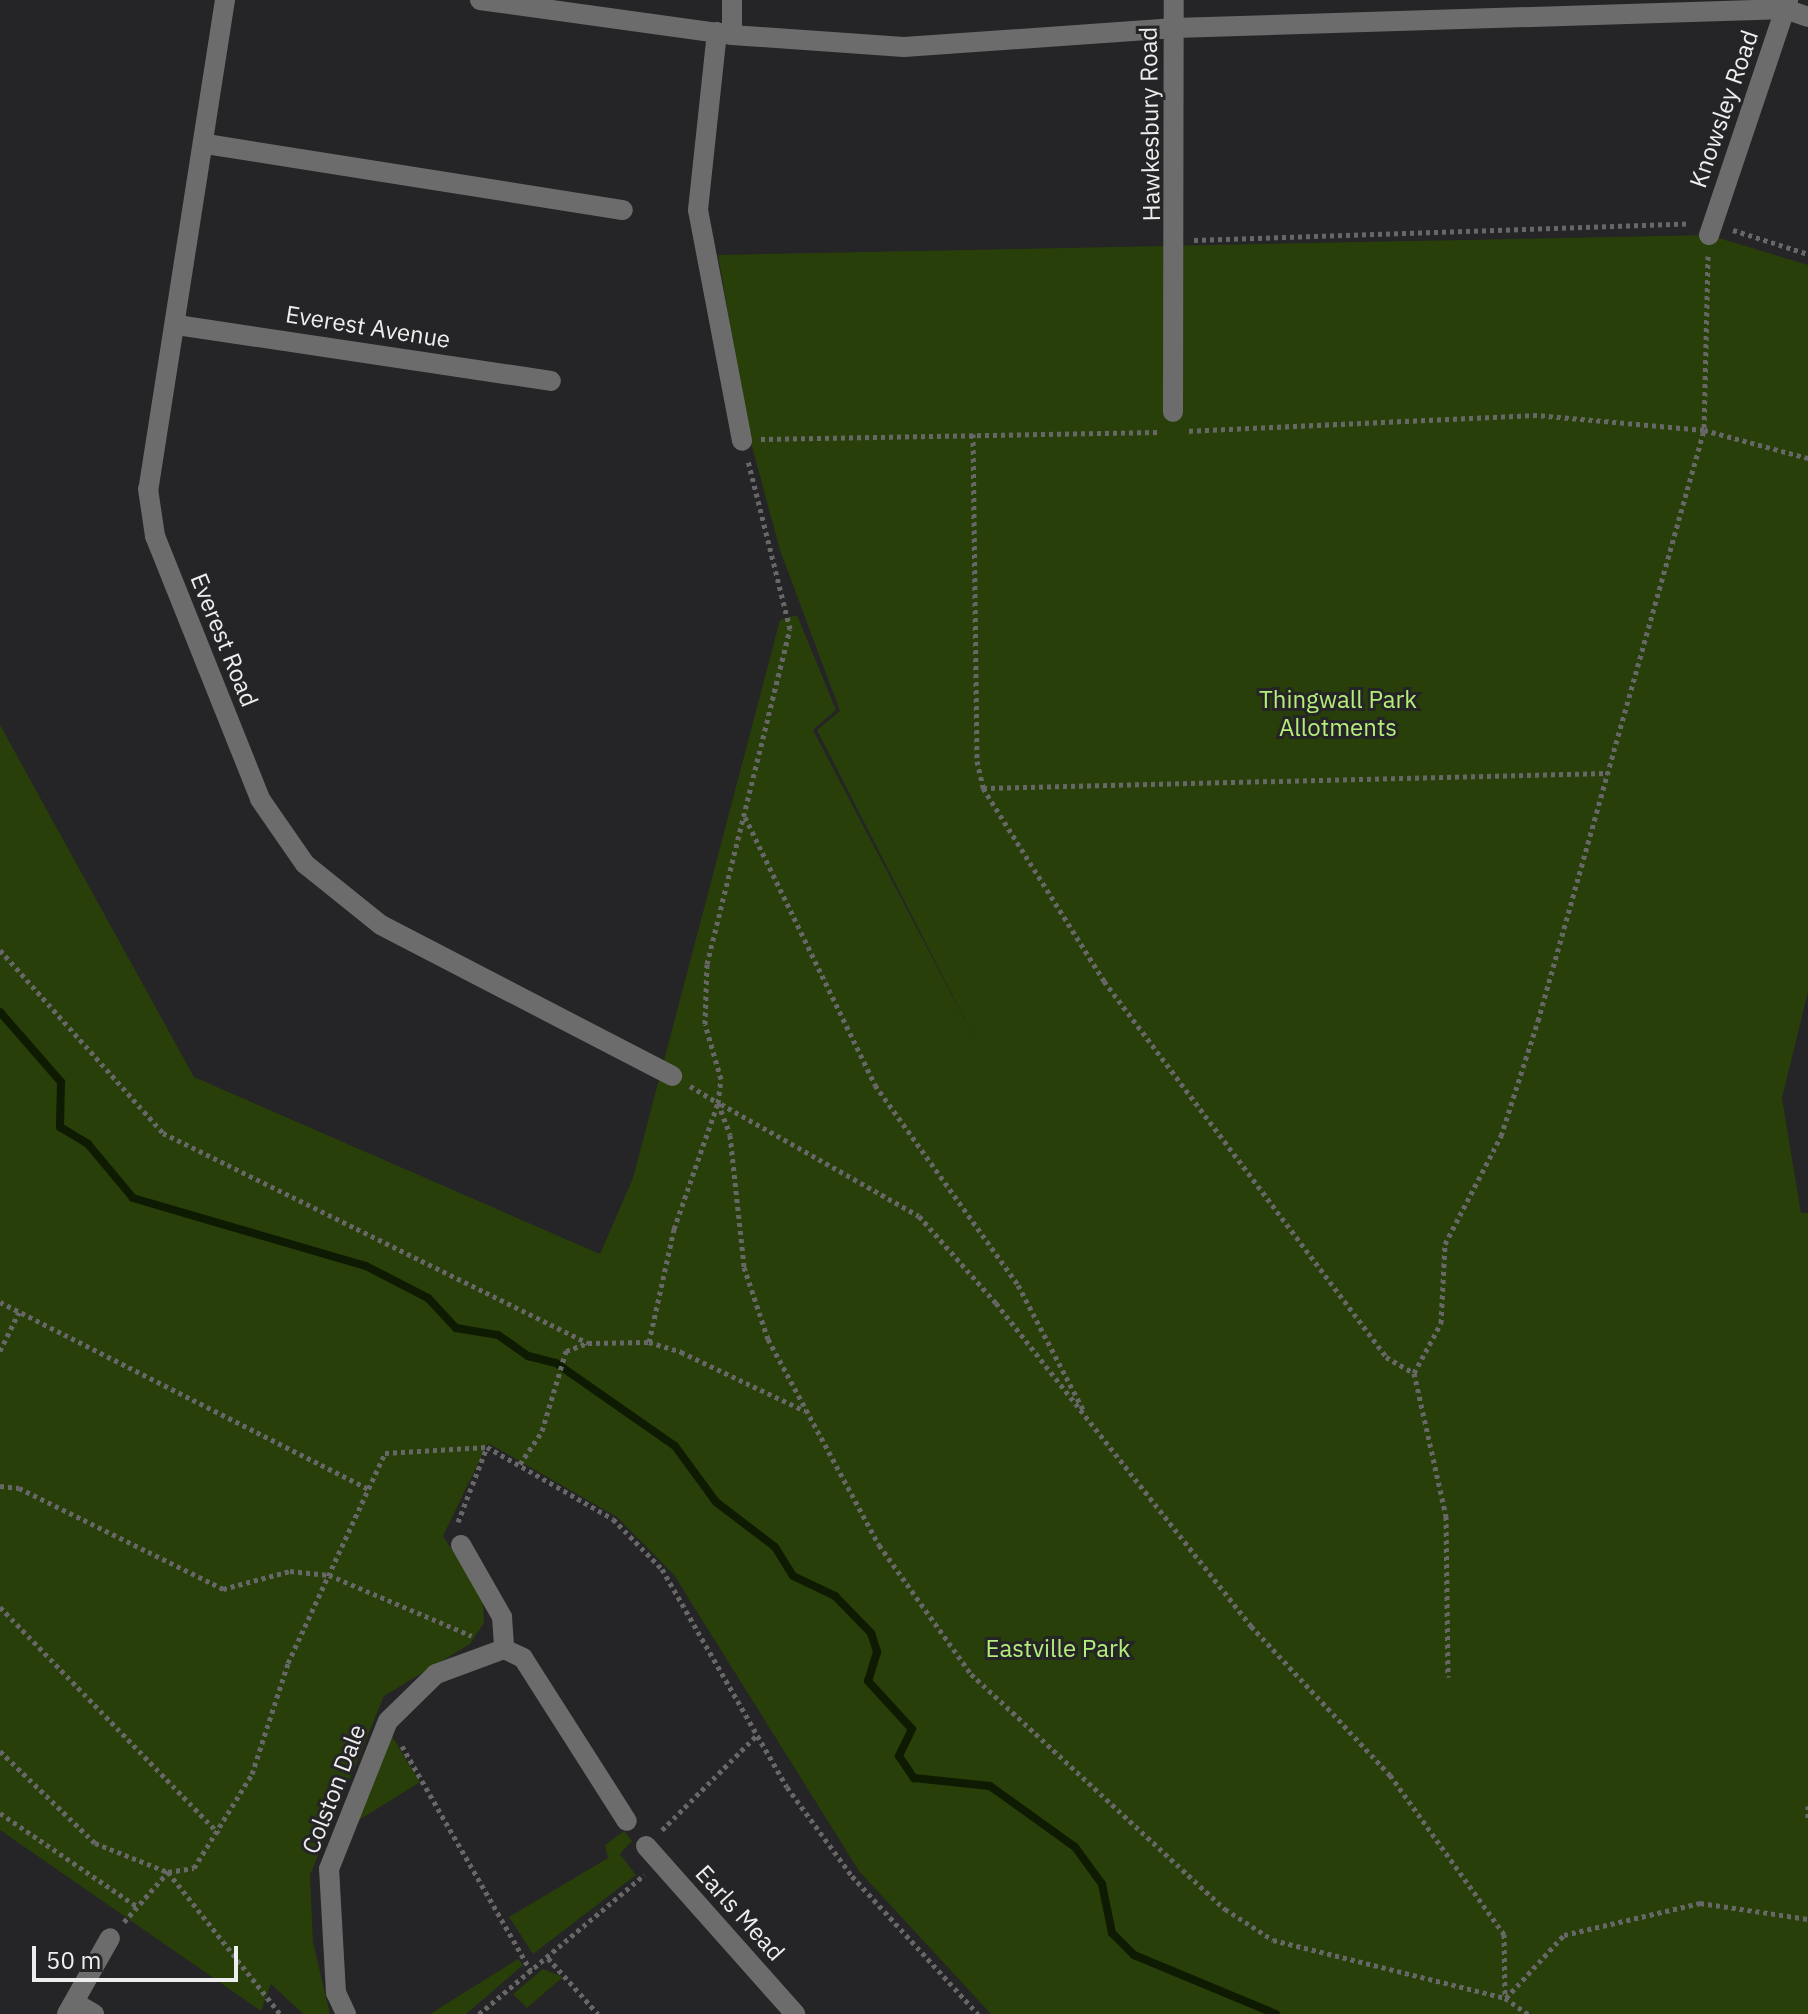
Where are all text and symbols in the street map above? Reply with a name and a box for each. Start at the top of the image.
street label: Hawkesbury Road [1134,26,1166,222]
street label: Knowsley Road [1684,27,1764,191]
street label: Everest Avenue [284,300,452,354]
street label: Everest Road [184,569,264,711]
park label: Thingwall Park Allotments [1259,686,1417,742]
park label: Eastville Park [986,1635,1130,1663]
street label: Colston Dale [296,1720,372,1858]
street label: Earls Mead [690,1859,790,1967]
scale bar [36,1930,242,1980]
text: 50 m [46,1944,101,1976]

